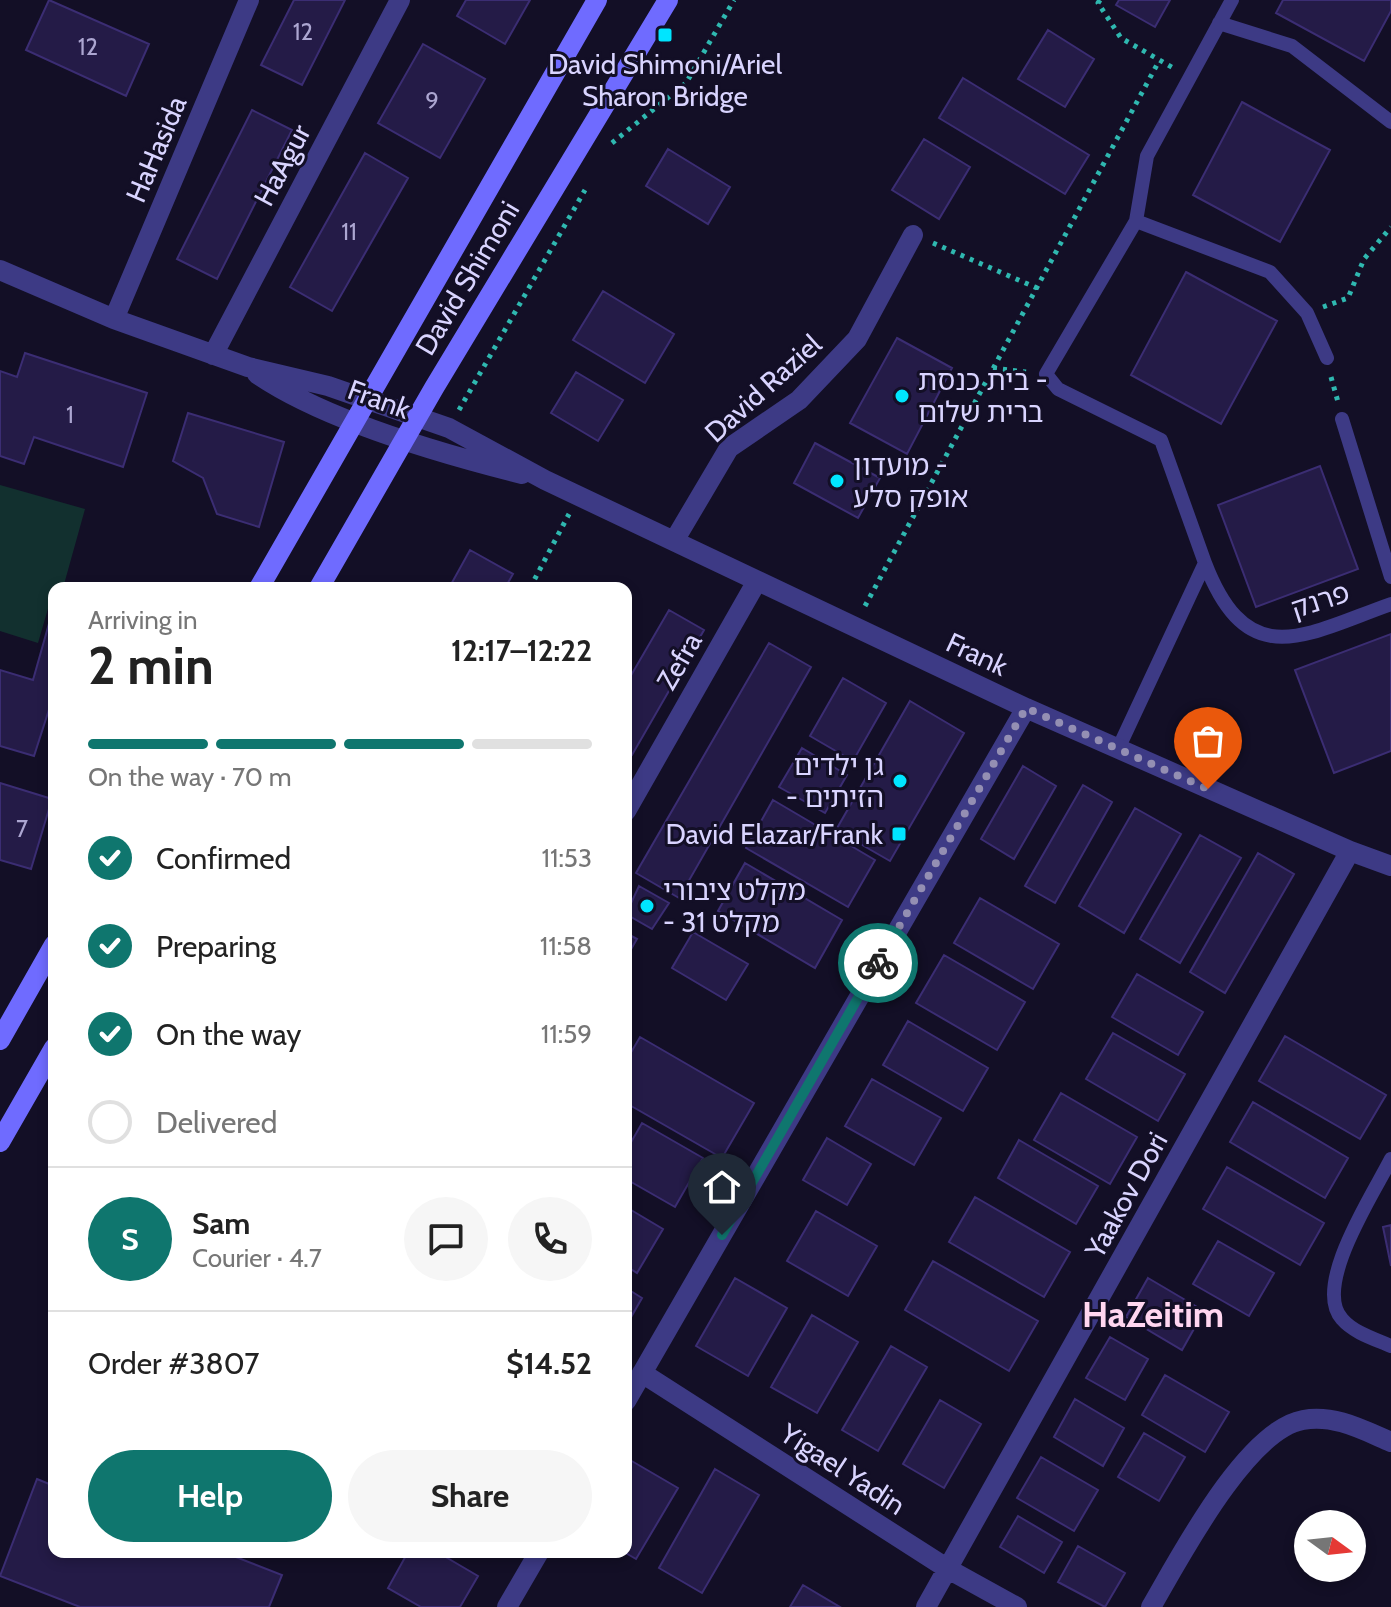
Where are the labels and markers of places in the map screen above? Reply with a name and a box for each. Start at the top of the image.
marker: David Shimoni/Ariel Sharon Bridge [656,26,674,44]
place label: David Shimoni/Ariel Sharon Bridge [548,47,782,113]
place label: בית כנסת - ברית שלום [918,363,1048,429]
marker: בית כנסת - ברית שלום [893,387,911,405]
place label: מועדון - אופק סלע [853,448,968,514]
marker: מועדון - אופק סלע [828,472,846,490]
pin [1174,707,1242,789]
place label: גן ילדים - הזיתים [786,748,884,814]
marker: גן ילדים - הזיתים [891,772,909,790]
place label: David Elazar/Frank [665,817,883,851]
marker: David Elazar/Frank [890,825,908,843]
place label: מקלט ציבורי - מקלט 31 [663,873,806,939]
marker: מקלט ציבורי - מקלט 31 [638,897,656,915]
pin [688,1153,756,1235]

